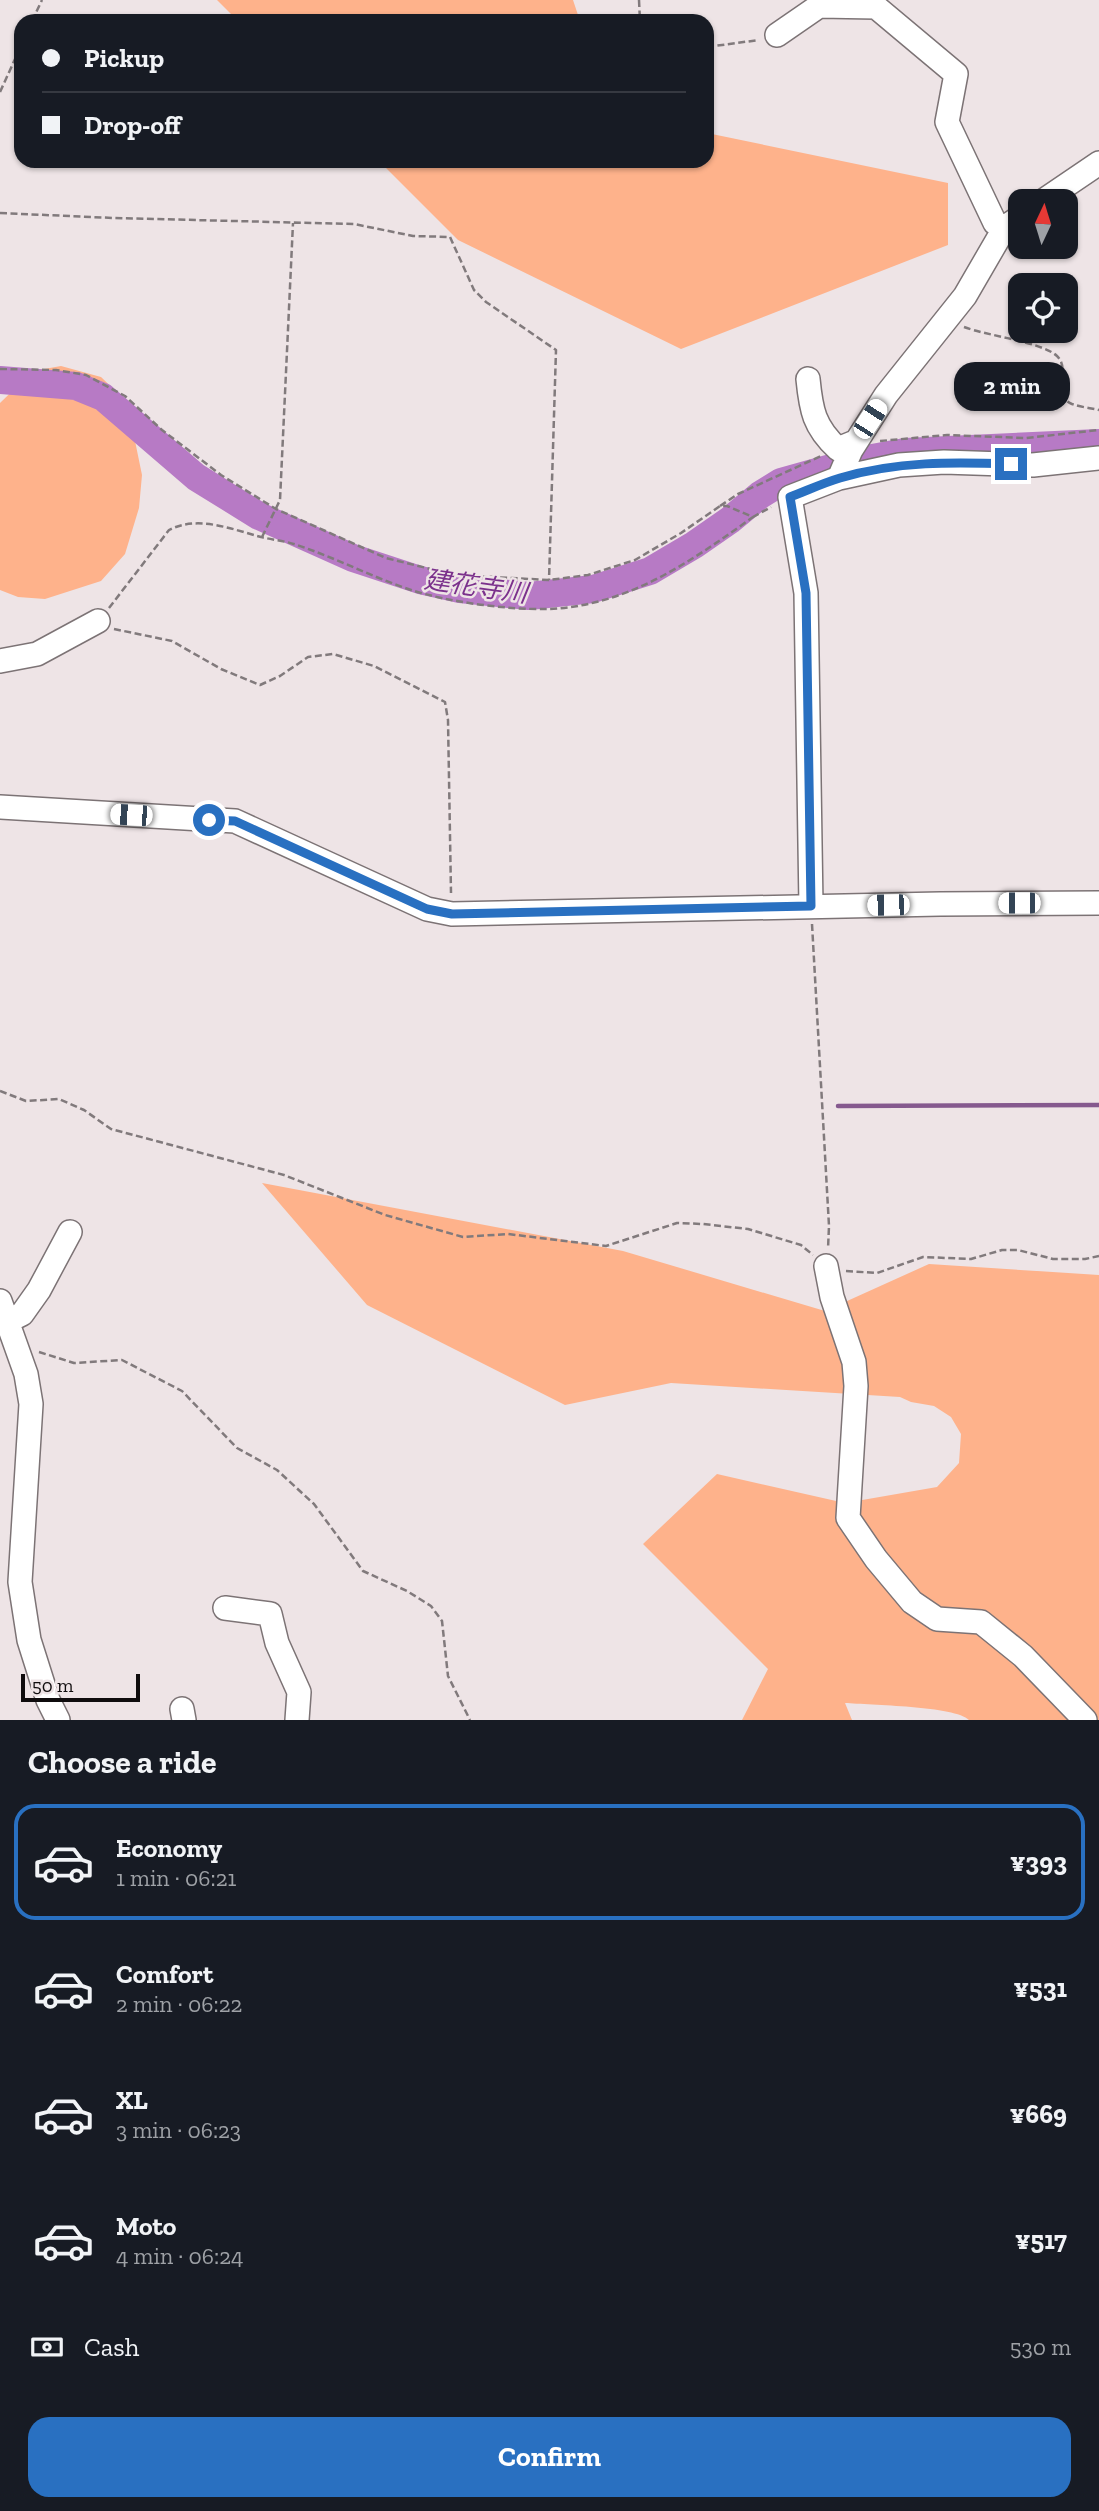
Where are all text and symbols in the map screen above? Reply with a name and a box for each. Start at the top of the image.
text: Pickup [84,42,164,74]
text: Drop-off [84,109,181,141]
north arrow [1008,189,1078,259]
map controls [1008,189,1078,343]
button: locate [1008,273,1078,343]
callout: 2 min [953,363,1069,412]
text: 2 min [983,372,1041,400]
car [850,396,891,442]
route end [995,448,1027,480]
water label: 建花寺川 [422,563,533,609]
car [110,803,153,827]
route start [193,804,225,836]
car [999,893,1041,914]
car [867,894,910,916]
scale bar [21,1671,140,1703]
text: 50 m [32,1674,73,1697]
text: Choose a ride [28,1743,216,1781]
icon: car [32,1831,95,1894]
text: Economy [116,1832,222,1864]
text: ¥393 [1010,1846,1067,1878]
text: 1 min · 06:21 [116,1864,236,1892]
icon: car [32,1957,95,2020]
text: Comfort [116,1958,213,1990]
text: ¥531 [1014,1972,1067,2004]
text: 2 min · 06:22 [116,1990,242,2018]
icon: car [32,2083,95,2146]
text: XL [116,2084,148,2116]
text: ¥669 [1010,2098,1067,2130]
text: 3 min · 06:23 [116,2116,241,2144]
icon: car [32,2209,95,2272]
text: Moto [116,2210,176,2242]
text: ¥517 [1015,2224,1067,2256]
text: 4 min · 06:24 [116,2242,243,2270]
icon: cash [28,2328,66,2366]
text: Cash [84,2331,139,2363]
text: 530 m [1010,2333,1071,2361]
button: Confirm [28,2417,1071,2497]

